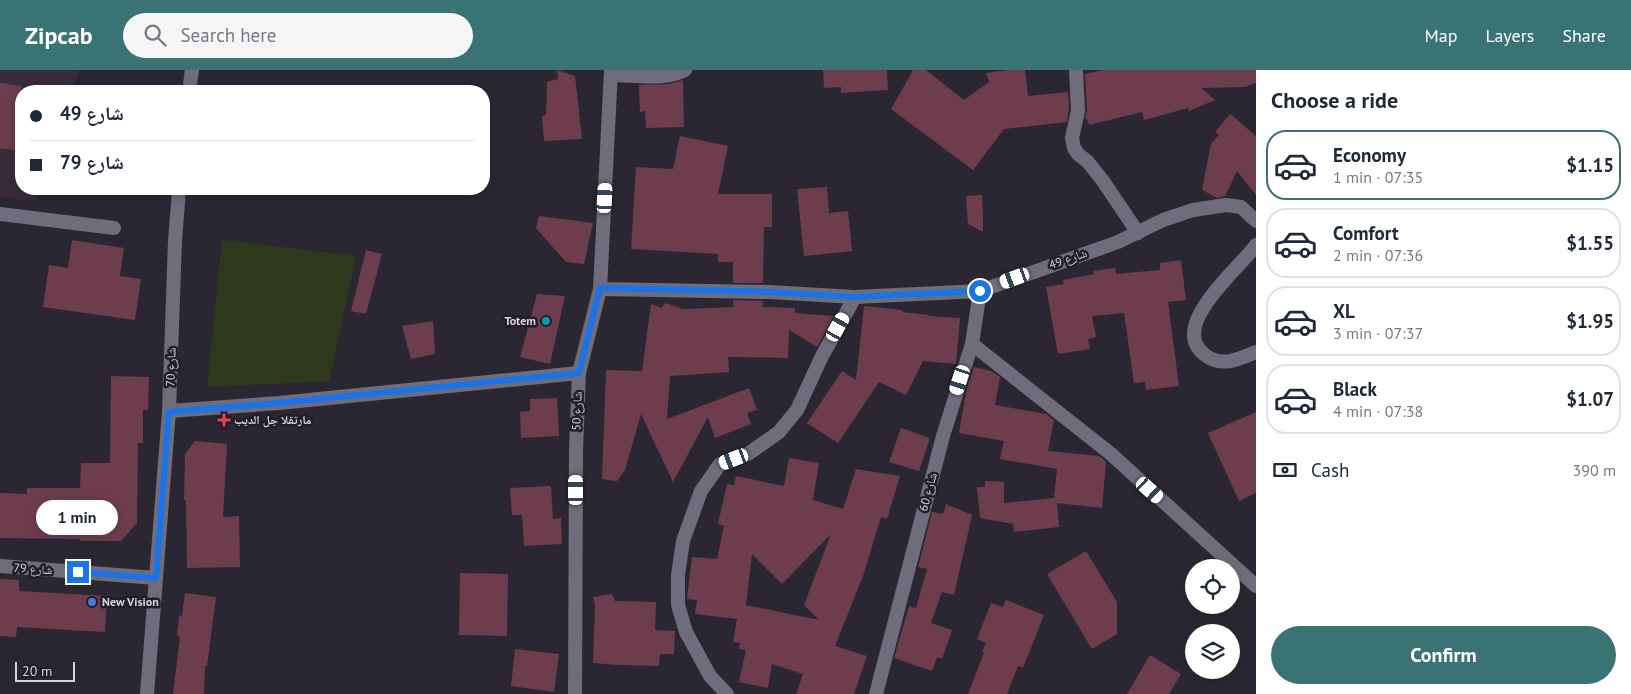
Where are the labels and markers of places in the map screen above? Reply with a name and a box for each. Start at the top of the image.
place label: Totem [504,313,536,328]
marker: Totem [540,315,552,327]
place label: مارتقلا جل الديب [234,412,312,428]
marker: مارتقلا جل الديب [218,414,230,426]
place label: New Vision [102,594,159,609]
marker: New Vision [86,596,98,608]

